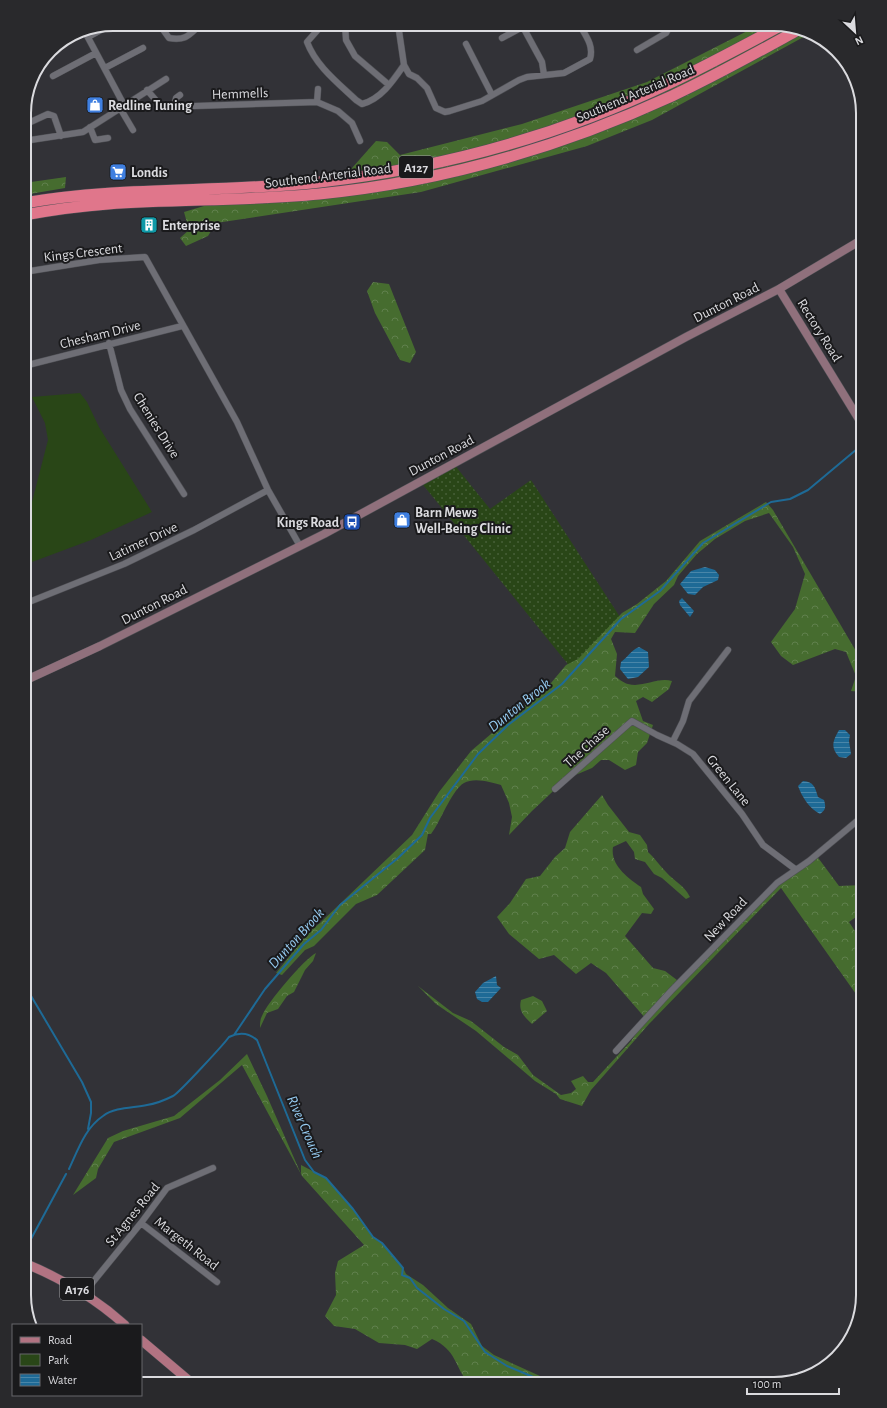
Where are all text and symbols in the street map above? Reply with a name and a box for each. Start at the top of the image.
north arrow [835,12,875,52]
text: N [853,34,865,47]
street label: Southend Arterial Road [574,63,696,125]
street label: Hemmells [212,86,269,102]
shop icon: Redline Tuning [85,95,105,115]
place label: Redline Tuning [108,99,193,113]
road number: A127 [399,156,433,178]
street label: Southend Arterial Road [264,161,392,191]
supermarket icon: Londis [108,162,128,182]
place label: Londis [131,166,168,180]
building icon: Enterprise [139,215,159,235]
place label: Enterprise [162,219,221,233]
street label: Kings Crescent [43,241,124,265]
street label: Dunton Road [691,280,762,325]
street label: Rectory Road [794,297,844,364]
street label: Chesham Drive [59,318,142,352]
street label: Chenies Drive [130,390,182,461]
street label: Dunton Road [407,433,476,479]
place label: Barn Mews Well-Being Clinic [415,506,511,536]
shop icon: Barn Mews Well-Being Clinic [392,510,412,530]
bus stop icon: Kings Road [342,512,362,532]
place label: Kings Road [276,516,340,530]
street label: Latimer Drive [107,520,180,564]
street label: Dunton Road [119,582,190,627]
water label: Dunton Brook [485,676,553,735]
street label: The Chase [561,723,612,770]
street label: Green Lane [704,753,753,809]
street label: New Road [701,895,750,944]
water label: Dunton Brook [266,905,327,971]
water label: River Crouch [284,1093,325,1161]
street label: St Agnes Road [103,1180,163,1249]
street label: Margeth Road [152,1215,221,1273]
road number: A176 [60,1278,94,1300]
legend [12,1324,142,1396]
text: Road [48,1334,72,1346]
text: Park [48,1354,69,1366]
scale bar [747,1370,839,1396]
text: Water [48,1374,77,1386]
text: 100 m [753,1378,781,1390]

